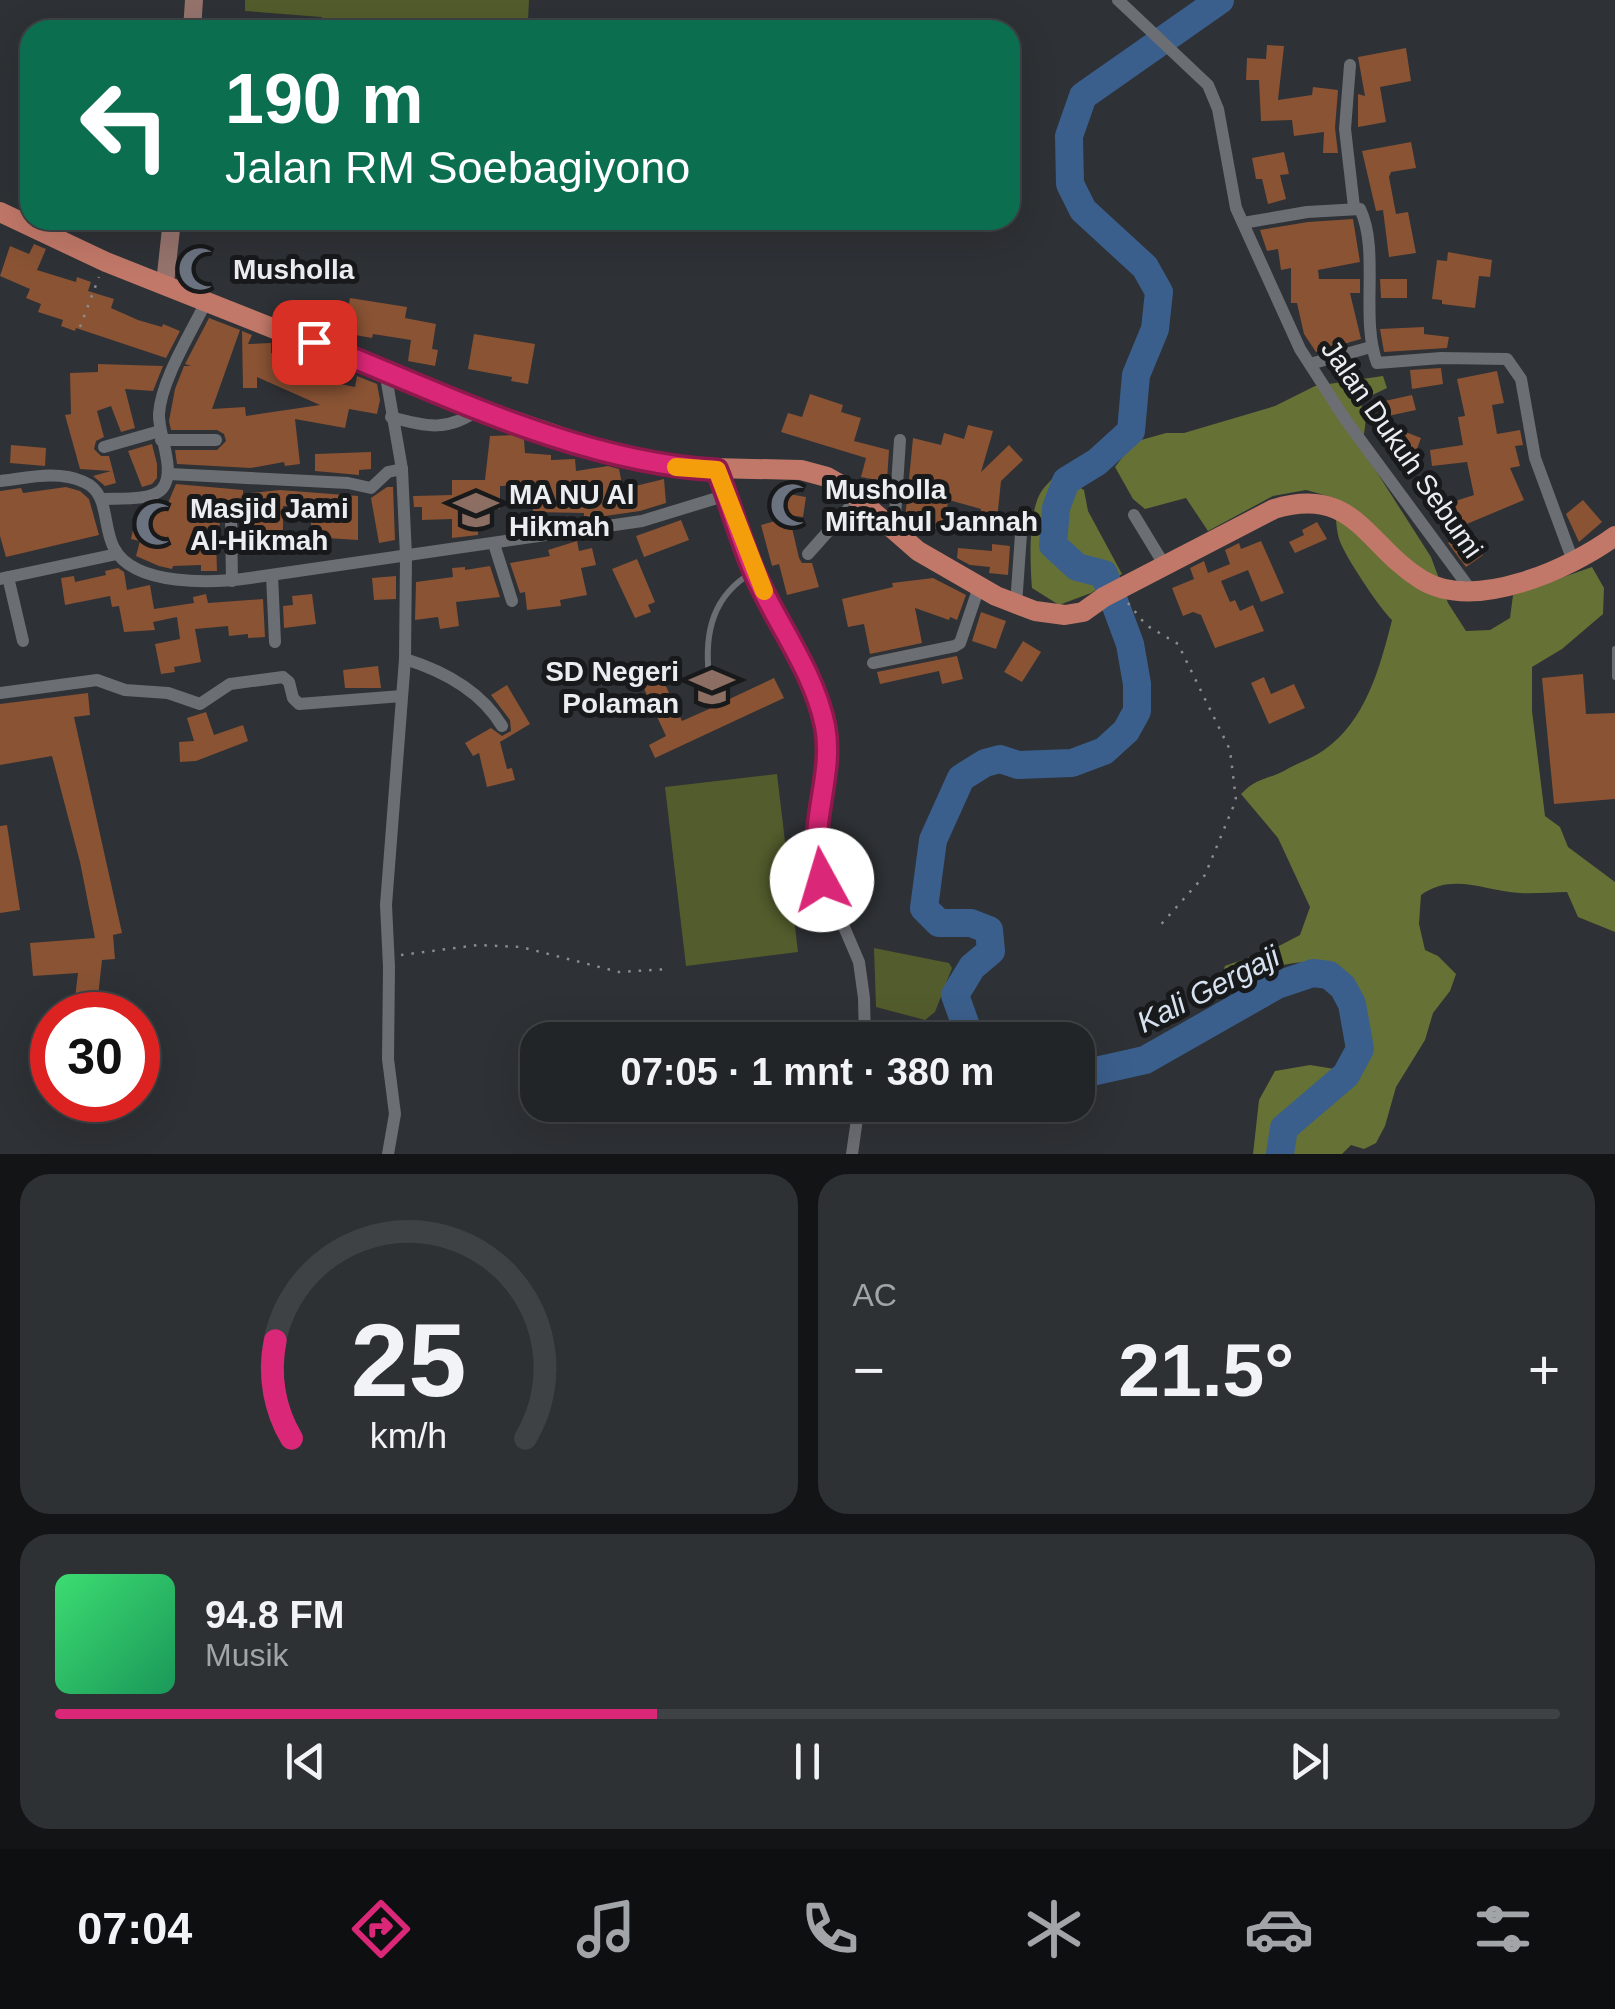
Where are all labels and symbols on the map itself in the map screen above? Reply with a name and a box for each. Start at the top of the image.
mosque icon: Musholla [176,245,224,293]
place label: Musholla [233,254,355,285]
pin [272,300,357,385]
street label: Jalan Dukuh Sebumi [1315,334,1489,564]
place label: Musholla Miftahul Jannah [825,474,1038,537]
place label: MA NU Al Hikmah [509,479,634,542]
mosque icon: Musholla Miftahul Jannah [768,481,816,529]
school or university icon: MA NU Al Hikmah [452,486,500,534]
place label: Masjid Jami Al-Hikmah [190,493,349,556]
mosque icon: Masjid Jami Al-Hikmah [133,500,181,548]
place label: SD Negeri Polaman [545,656,679,719]
school or university icon: SD Negeri Polaman [688,663,736,711]
position arrow [770,828,874,932]
water label: Kali Gergaji [1131,938,1286,1039]
speed limit sign: 30 [30,992,160,1122]

